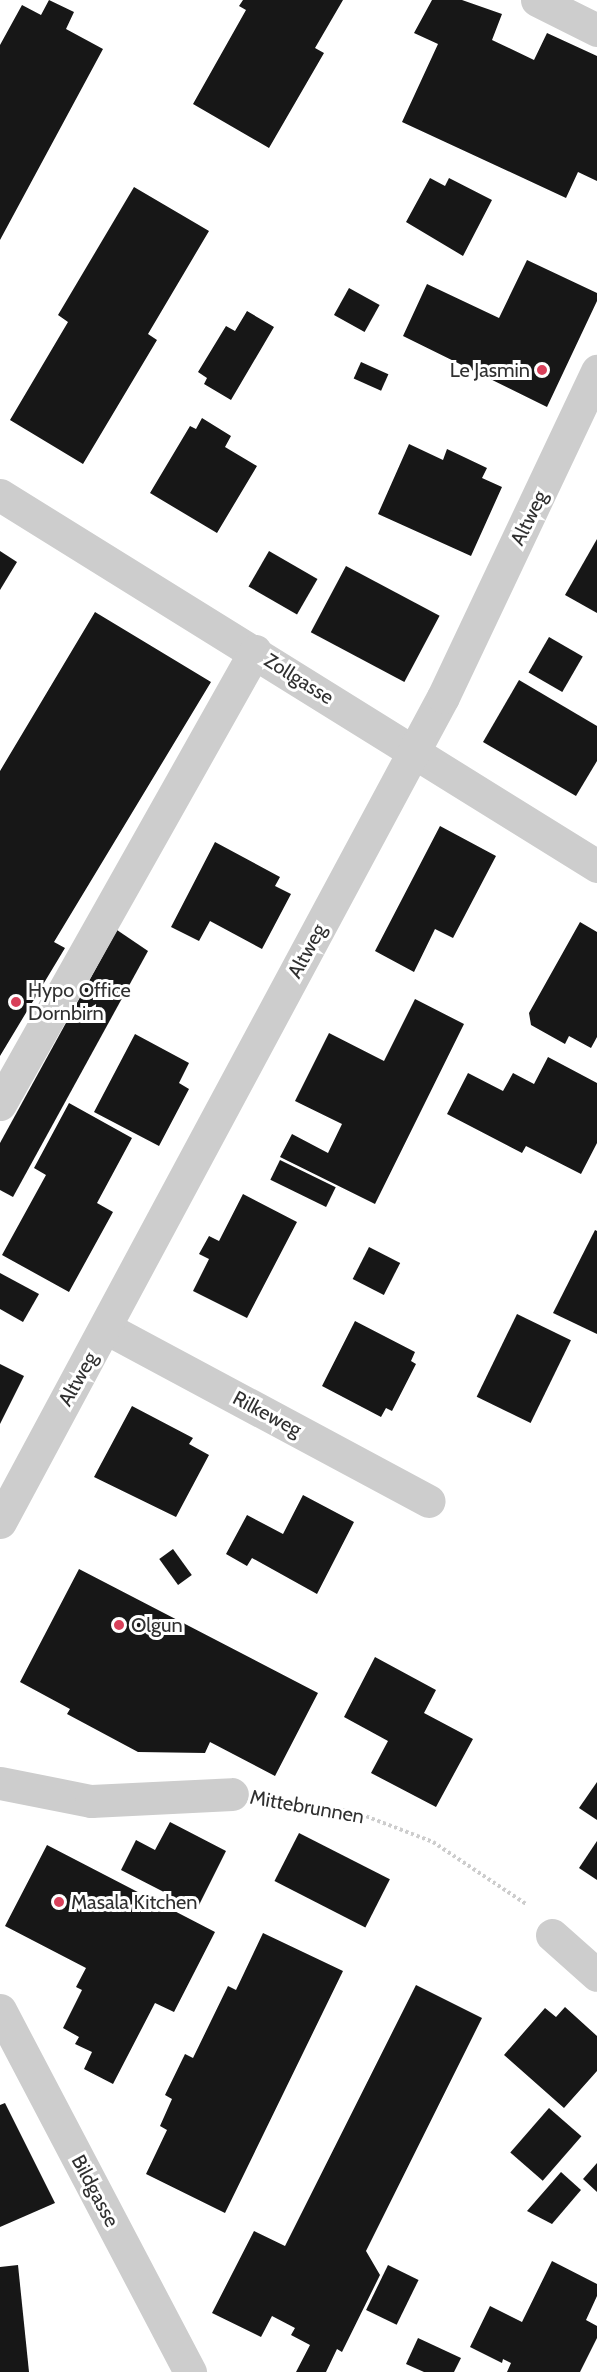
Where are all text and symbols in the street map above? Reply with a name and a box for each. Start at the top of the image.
place label: Le Jasmin [450,358,530,382]
marker: Le Jasmin [535,363,549,377]
street label: Altweg [505,487,553,549]
street label: Zollgasse [260,648,338,710]
street label: Altweg [283,920,331,982]
place label: Hypo Office Dornbirn [28,978,131,1025]
marker: Hypo Office Dornbirn [9,995,23,1009]
street label: Altweg [53,1348,103,1410]
street label: Rilkeweg [229,1386,305,1442]
place label: Olgun [131,1613,183,1637]
marker: Olgun [112,1618,126,1632]
street label: Mittebrunnen [248,1785,366,1829]
place label: Masala Kitchen [71,1890,197,1914]
marker: Masala Kitchen [52,1895,66,1909]
street label: Bildgasse [66,2151,124,2231]

